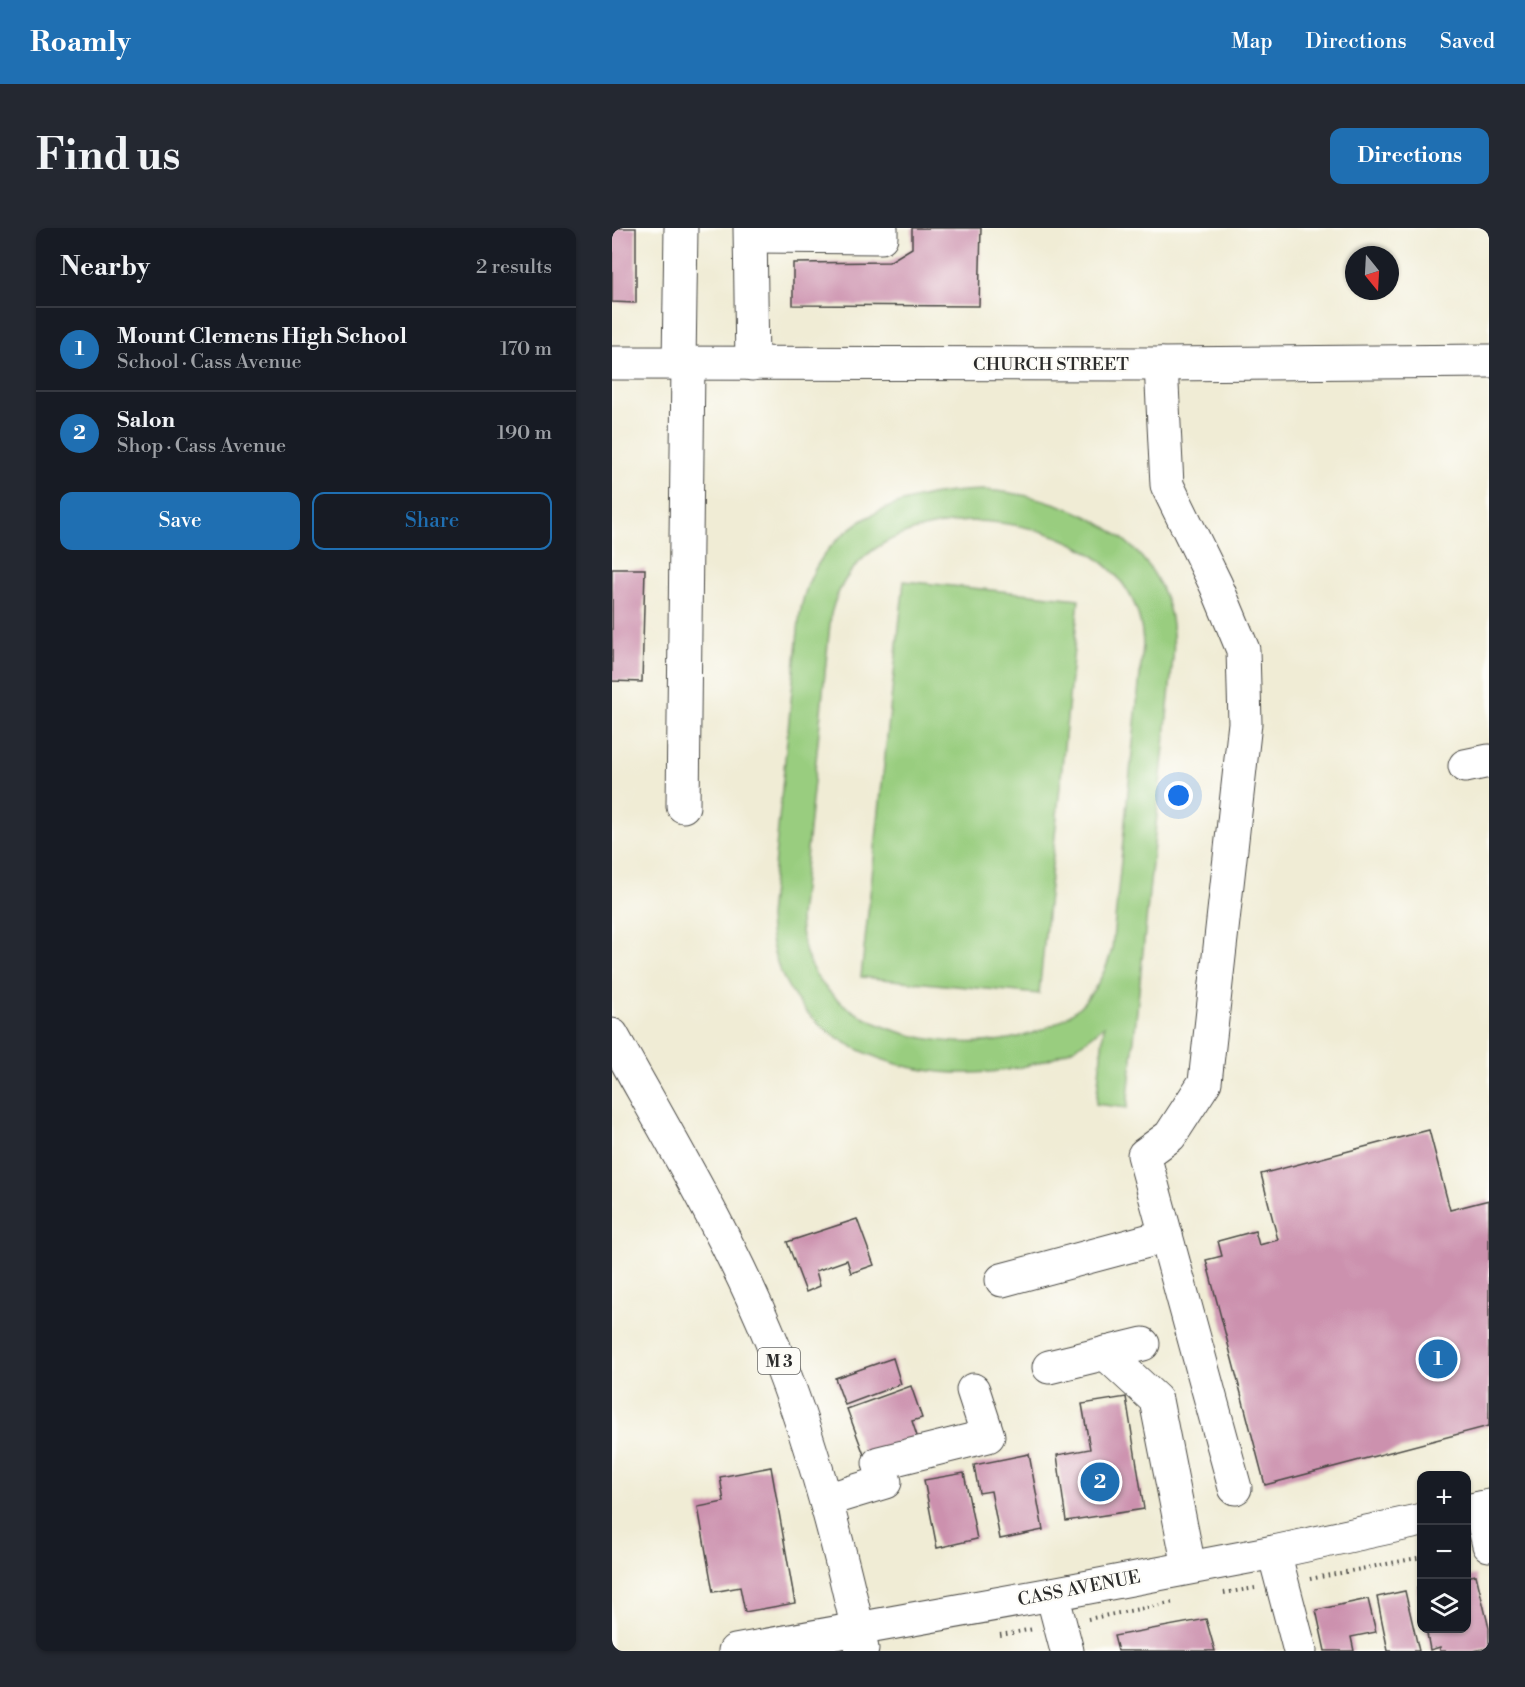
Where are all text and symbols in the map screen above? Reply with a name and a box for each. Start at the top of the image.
text: Roamly [30,25,131,60]
text: Map [1231,29,1273,55]
text: Directions [1306,29,1407,55]
text: Saved [1440,29,1495,55]
button: Directions [1330,128,1489,184]
text: Find us [36,130,180,183]
north arrow [1345,246,1399,300]
text: Nearby [60,251,150,283]
text: 2 results [476,255,552,280]
text: Mount Clemens High School [117,323,407,350]
text: 1 [75,337,84,362]
text: 170 m [500,337,552,362]
text: School · Cass Avenue [117,350,302,375]
street label: CHURCH STREET [973,353,1129,376]
text: Salon [117,407,175,434]
text: 2 [73,421,86,446]
text: 190 m [497,421,552,446]
text: Shop · Cass Avenue [117,434,286,459]
button: Save [60,492,300,550]
button: Share [312,492,552,550]
your location [1164,781,1193,810]
pin: 1 [1418,1336,1458,1382]
road number: M 3 [758,1348,800,1374]
pin: 2 [1080,1460,1120,1504]
map controls [1417,1471,1471,1633]
button: + [1417,1471,1471,1525]
button: − [1417,1525,1471,1579]
street label: CASS AVENUE [1016,1565,1142,1612]
button: layers [1417,1579,1471,1633]

